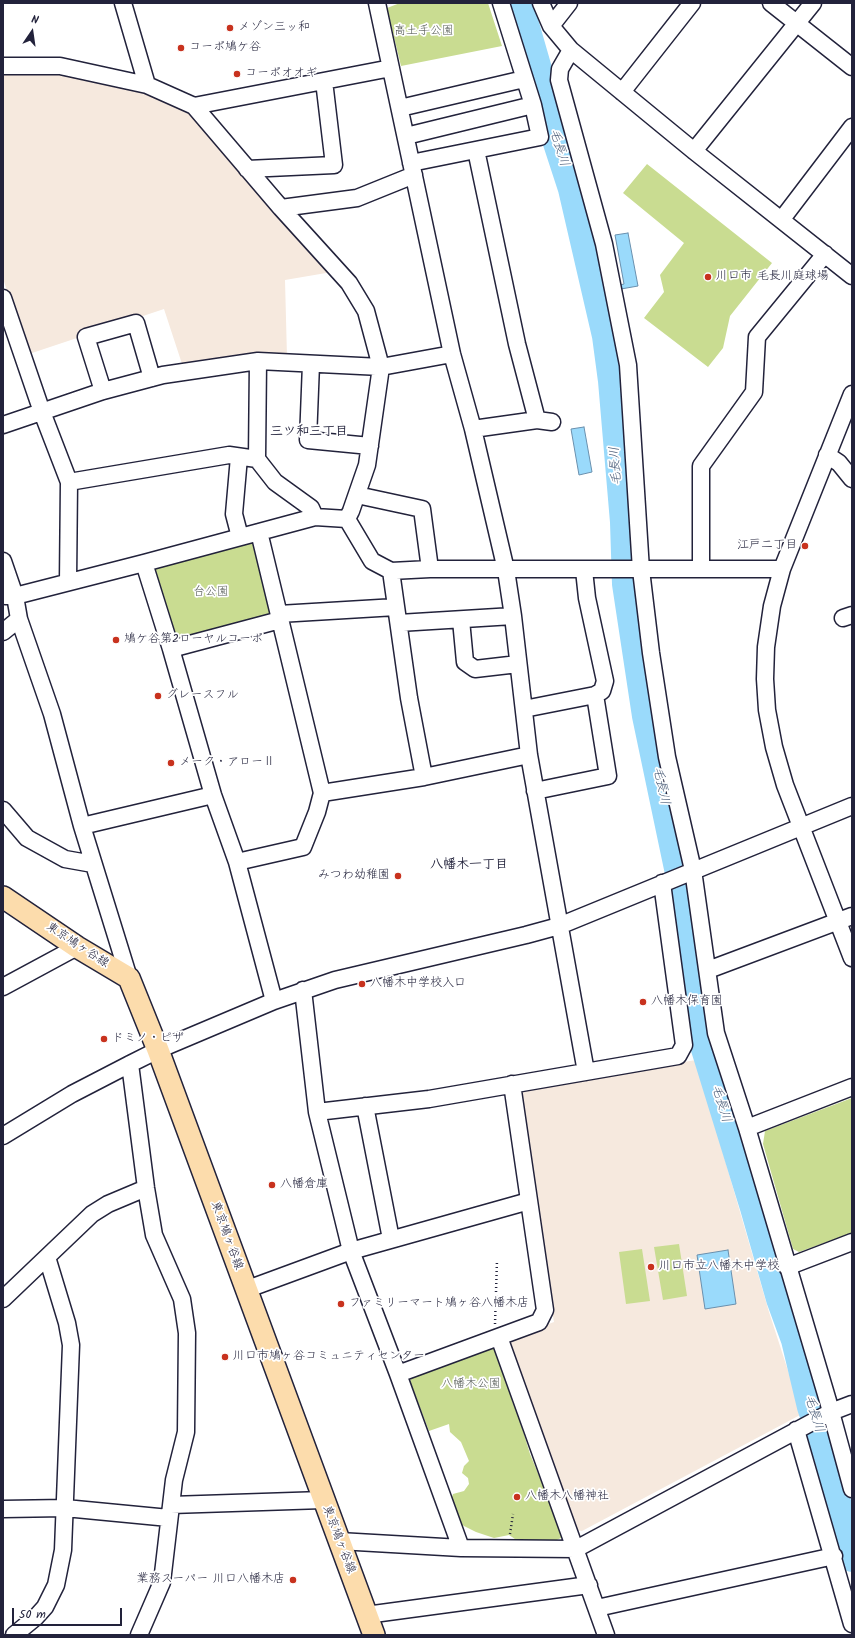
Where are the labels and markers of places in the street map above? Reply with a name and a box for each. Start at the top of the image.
place label: メゾン三ッ和 [238,21,310,35]
marker: メゾン三ッ和 [225,23,235,33]
place label: コーポ鳩ケ谷 [189,41,261,55]
marker: コーポ鳩ケ谷 [176,43,186,53]
place label: コーポオオギ [245,67,317,81]
marker: コーポオオギ [232,69,242,79]
place label: 川口市 毛長川庭球場 [716,270,829,284]
marker: 川口市 毛長川庭球場 [703,272,713,282]
place label: 江戸二丁目 [737,539,797,553]
marker: 江戸二丁目 [800,541,810,551]
place label: 鳩ケ谷第2ローヤルコーポ [124,633,263,647]
marker: 鳩ケ谷第2ローヤルコーポ [111,635,121,645]
place label: グレースフル [166,689,238,703]
marker: グレースフル [153,691,163,701]
place label: メーク・アローⅡ [179,756,275,770]
marker: メーク・アローⅡ [166,758,176,768]
place label: みつわ幼稚園 [318,869,390,883]
marker: みつわ幼稚園 [393,871,403,881]
place label: 八幡木中学校入口 [370,977,466,991]
marker: 八幡木中学校入口 [357,979,367,989]
place label: 八幡木保育園 [651,995,723,1009]
marker: 八幡木保育園 [638,997,648,1007]
place label: ドミノ・ピザ [112,1032,184,1046]
marker: ドミノ・ピザ [99,1034,109,1044]
place label: 八幡倉庫 [280,1178,328,1192]
marker: 八幡倉庫 [267,1180,277,1190]
place label: 川口市立八幡木中学校 [659,1260,779,1274]
marker: 川口市立八幡木中学校 [646,1262,656,1272]
place label: ファミリーマート鳩ヶ谷八幡木店 [349,1297,529,1311]
marker: ファミリーマート鳩ヶ谷八幡木店 [336,1299,346,1309]
place label: 川口市鳩ヶ谷コミュニティセンター [233,1350,425,1364]
marker: 川口市鳩ヶ谷コミュニティセンター [220,1352,230,1362]
place label: 八幡木八幡神社 [525,1490,609,1504]
marker: 八幡木八幡神社 [512,1492,522,1502]
place label: 業務スーパー 川口八幡木店 [137,1573,285,1587]
marker: 業務スーパー 川口八幡木店 [288,1575,298,1585]

